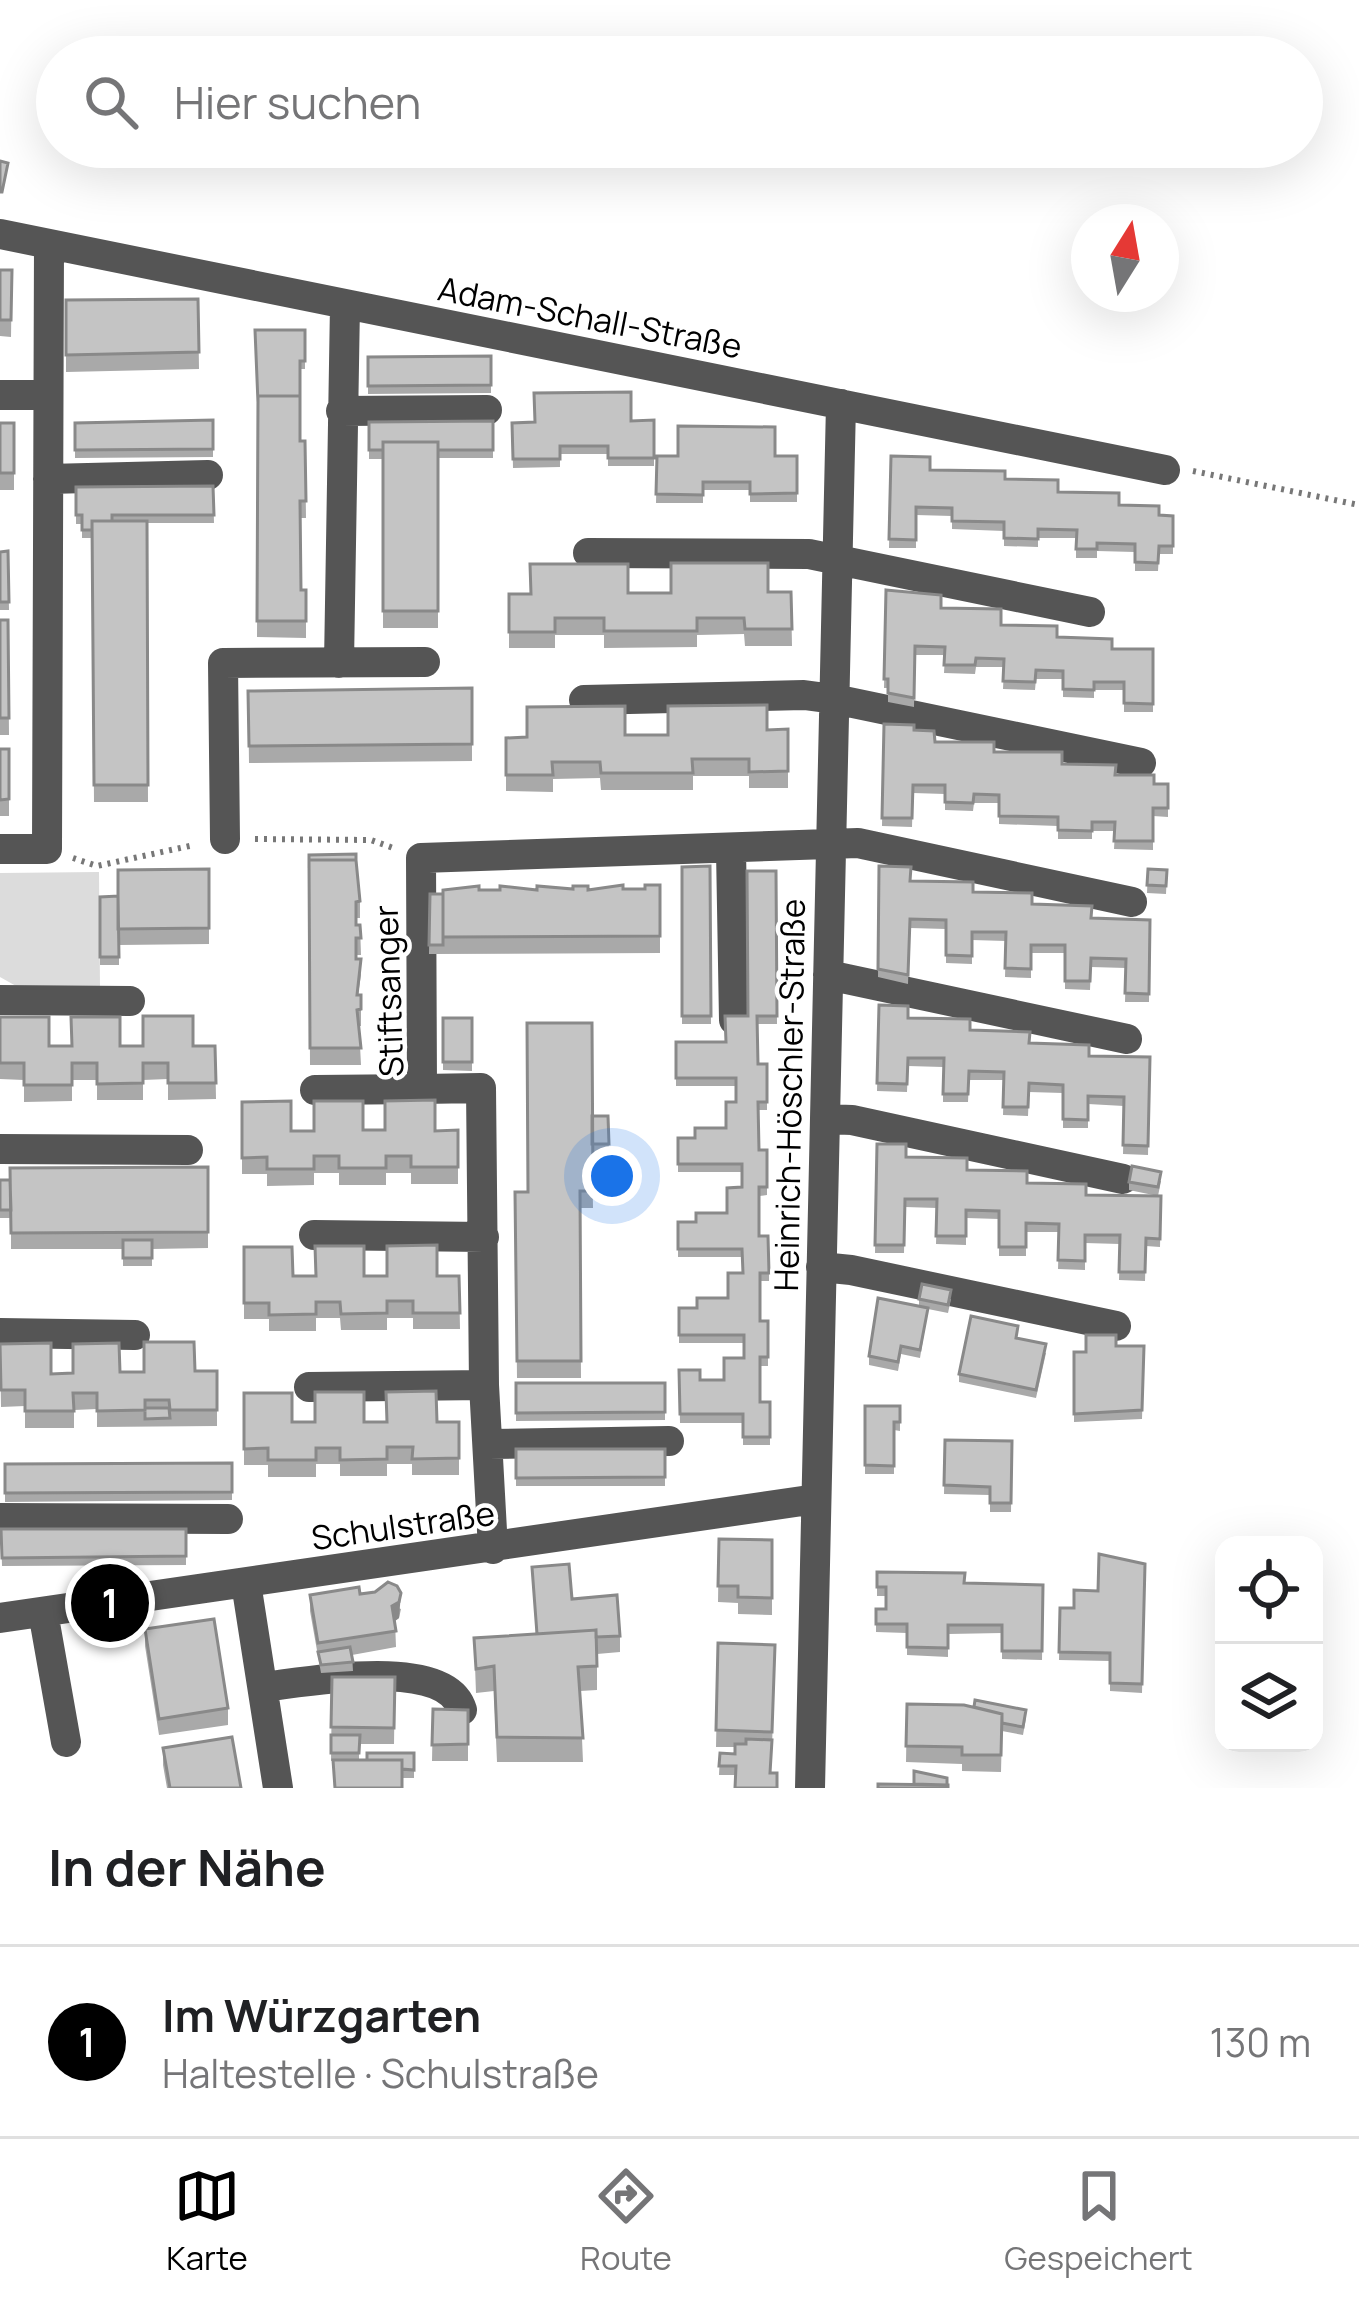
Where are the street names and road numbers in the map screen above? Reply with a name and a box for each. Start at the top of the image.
street label: Adam-Schall-Straße [434,265,746,369]
street label: Heinrich-Höschler-Straße [763,898,815,1292]
street label: Stiftsanger [363,904,413,1078]
street label: Schulstraße [308,1490,498,1560]

